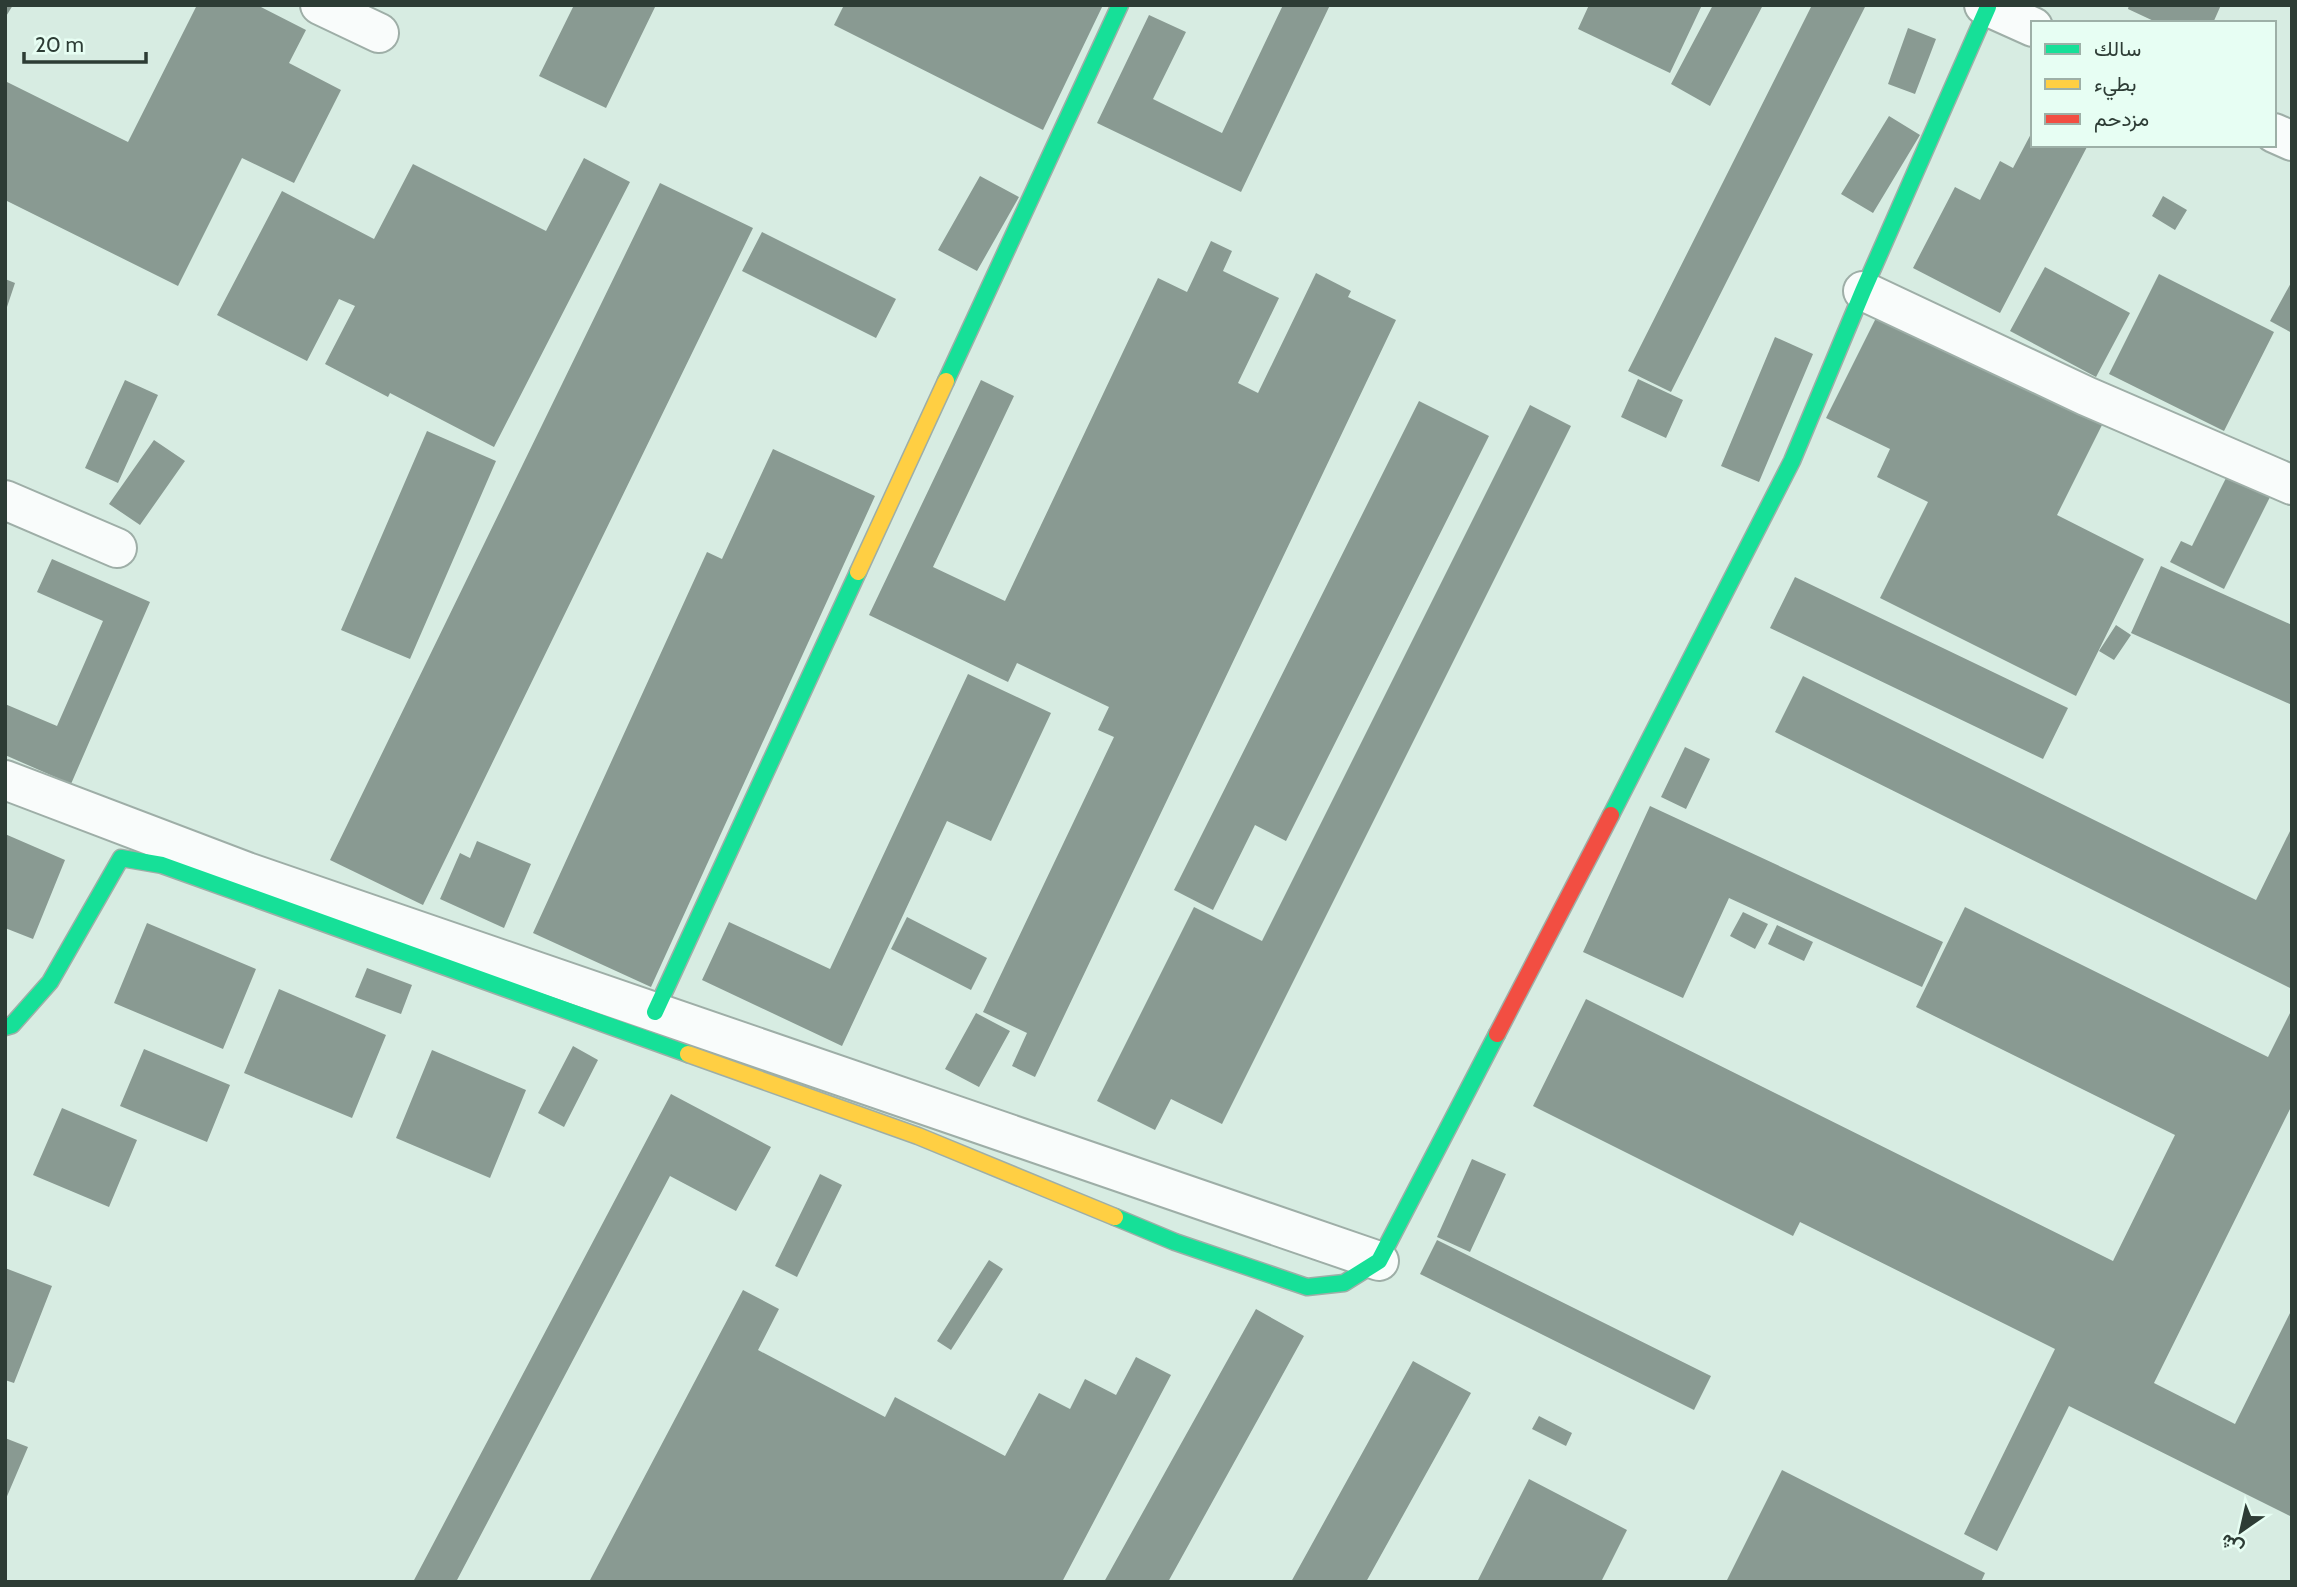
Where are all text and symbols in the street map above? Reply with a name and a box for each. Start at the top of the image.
scale bar [24,21,147,65]
legend [2031,21,2276,147]
text: 20 m [35,32,84,57]
text: سالك [2094,36,2141,61]
text: بطيء [2094,71,2137,101]
text: مزدحم [2094,106,2149,133]
north arrow [2206,1496,2276,1566]
text: ش [2216,1529,2248,1561]

